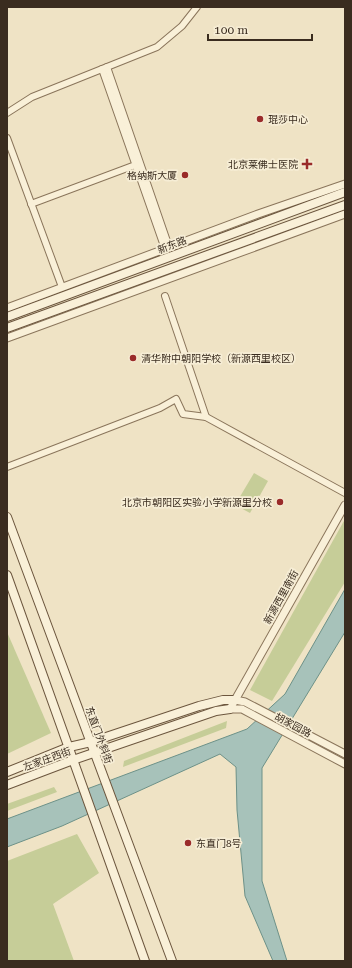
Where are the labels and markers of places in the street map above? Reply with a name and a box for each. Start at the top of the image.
marker: 琨莎中心 [255,114,265,124]
place label: 琨莎中心 [268,114,308,125]
marker: 北京莱佛士医院 [301,158,313,170]
place label: 北京莱佛士医院 [228,159,298,170]
place label: 格纳斯大厦 [127,170,177,181]
marker: 格纳斯大厦 [180,170,190,180]
marker: 清华附中朝阳学校（新源西里校区） [128,353,138,363]
place label: 清华附中朝阳学校（新源西里校区） [141,353,301,364]
place label: 北京市朝阳区实验小学新源里分校 [122,497,272,508]
marker: 北京市朝阳区实验小学新源里分校 [275,497,285,507]
marker: 东直门8号 [183,838,193,848]
place label: 东直门8号 [196,838,242,849]

